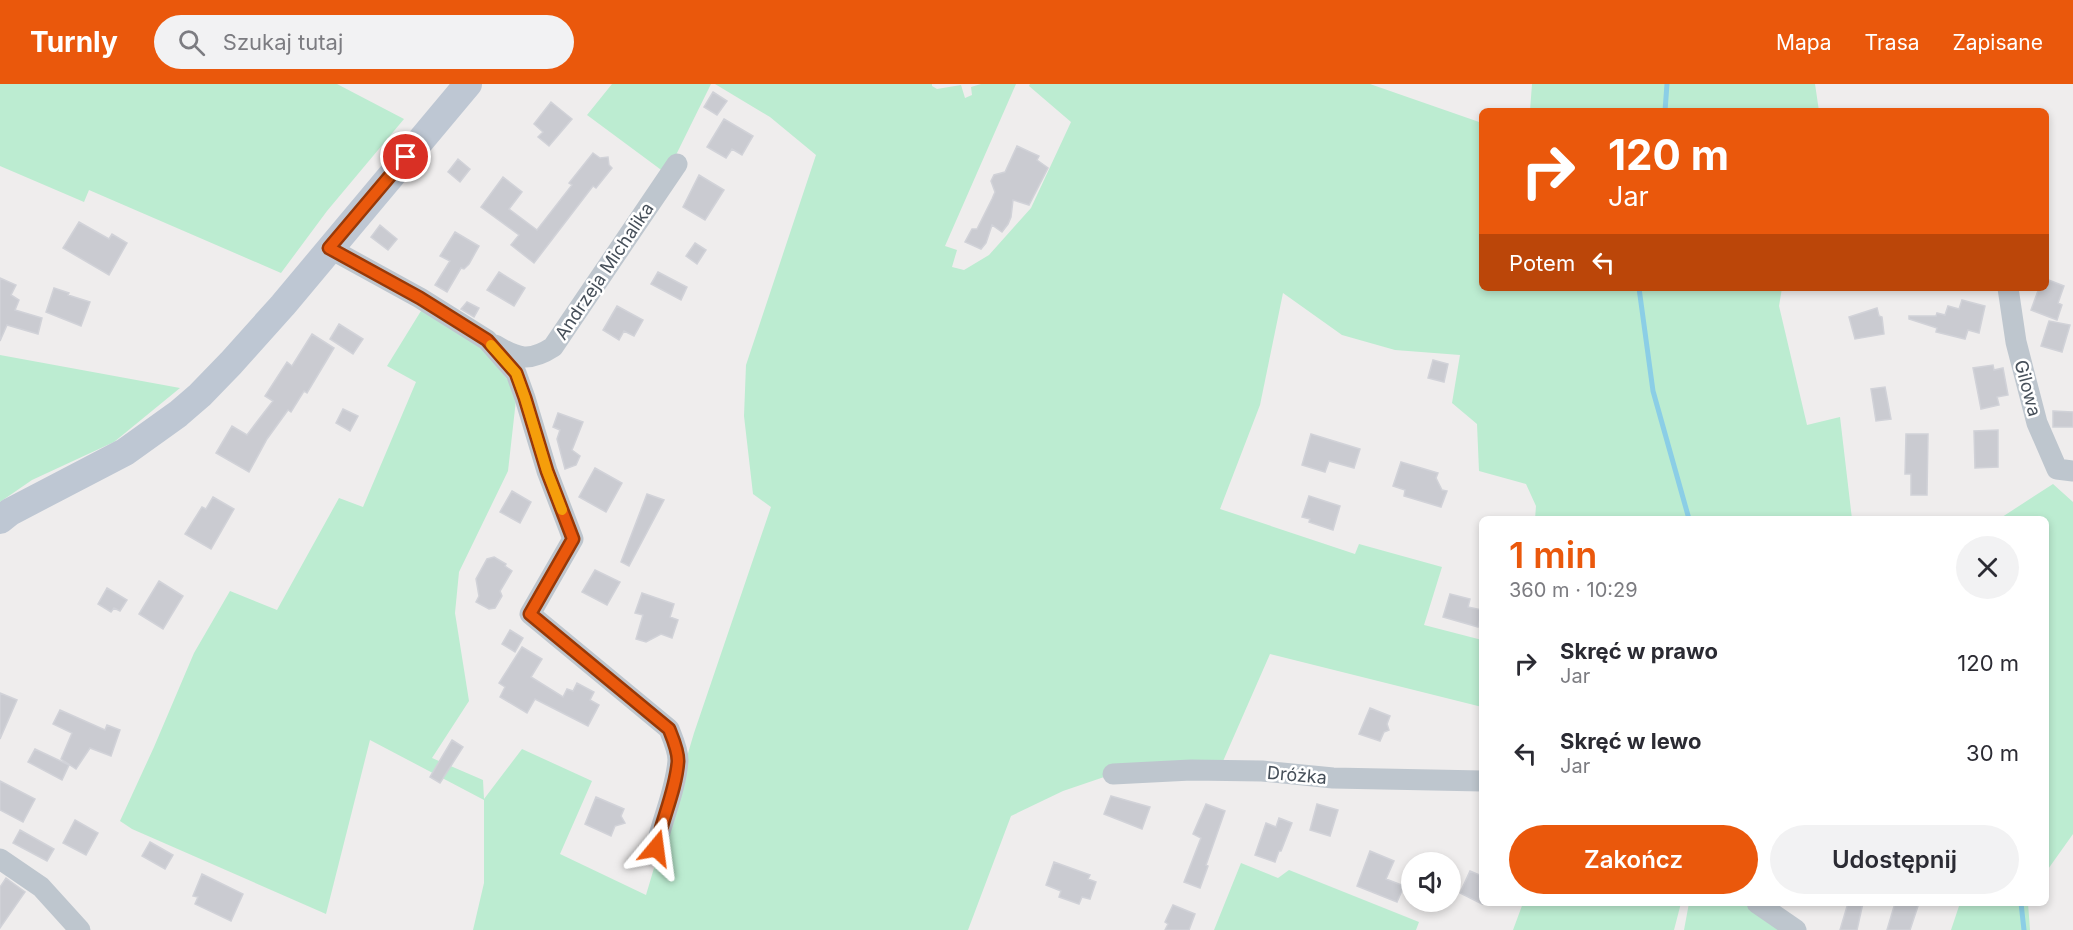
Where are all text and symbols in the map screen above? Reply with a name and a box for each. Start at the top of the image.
search box [154,15,574,69]
text: Turnly [30,25,118,59]
icon: search [175,26,208,59]
text: Szukaj tutaj [223,29,343,55]
text: Mapa [1776,30,1832,55]
text: Trasa [1865,30,1920,55]
text: Zapisane [1953,30,2043,55]
text: 120 m [1608,129,1729,180]
pin [380,131,431,182]
icon: right [1509,132,1587,210]
icon: arrive [389,140,422,173]
text: Jar [1608,180,1649,213]
street label: Andrzeja Michalika [550,198,658,344]
icon: left [1587,246,1620,279]
text: Potem [1509,250,1575,276]
street label: Gilowa [2010,358,2046,418]
text: 1 min [1509,533,1597,577]
button: close [1956,536,2019,599]
text: 360 m · 10:29 [1509,578,1638,602]
text: Skręć w prawo [1560,638,1718,664]
icon: right [1509,647,1542,680]
text: 120 m [1957,650,2019,676]
text: Jar [1560,664,1590,688]
text: Skręć w lewo [1560,728,1701,754]
icon: left [1509,737,1542,770]
text: 30 m [1966,740,2019,766]
text: Jar [1560,754,1590,778]
street label: Dróżka [1266,762,1328,788]
position arrow [624,816,688,880]
button: Zakończ [1509,825,1758,894]
button: Udostępnij [1770,825,2019,894]
map controls [1401,852,1461,912]
button: sound [1401,852,1461,912]

